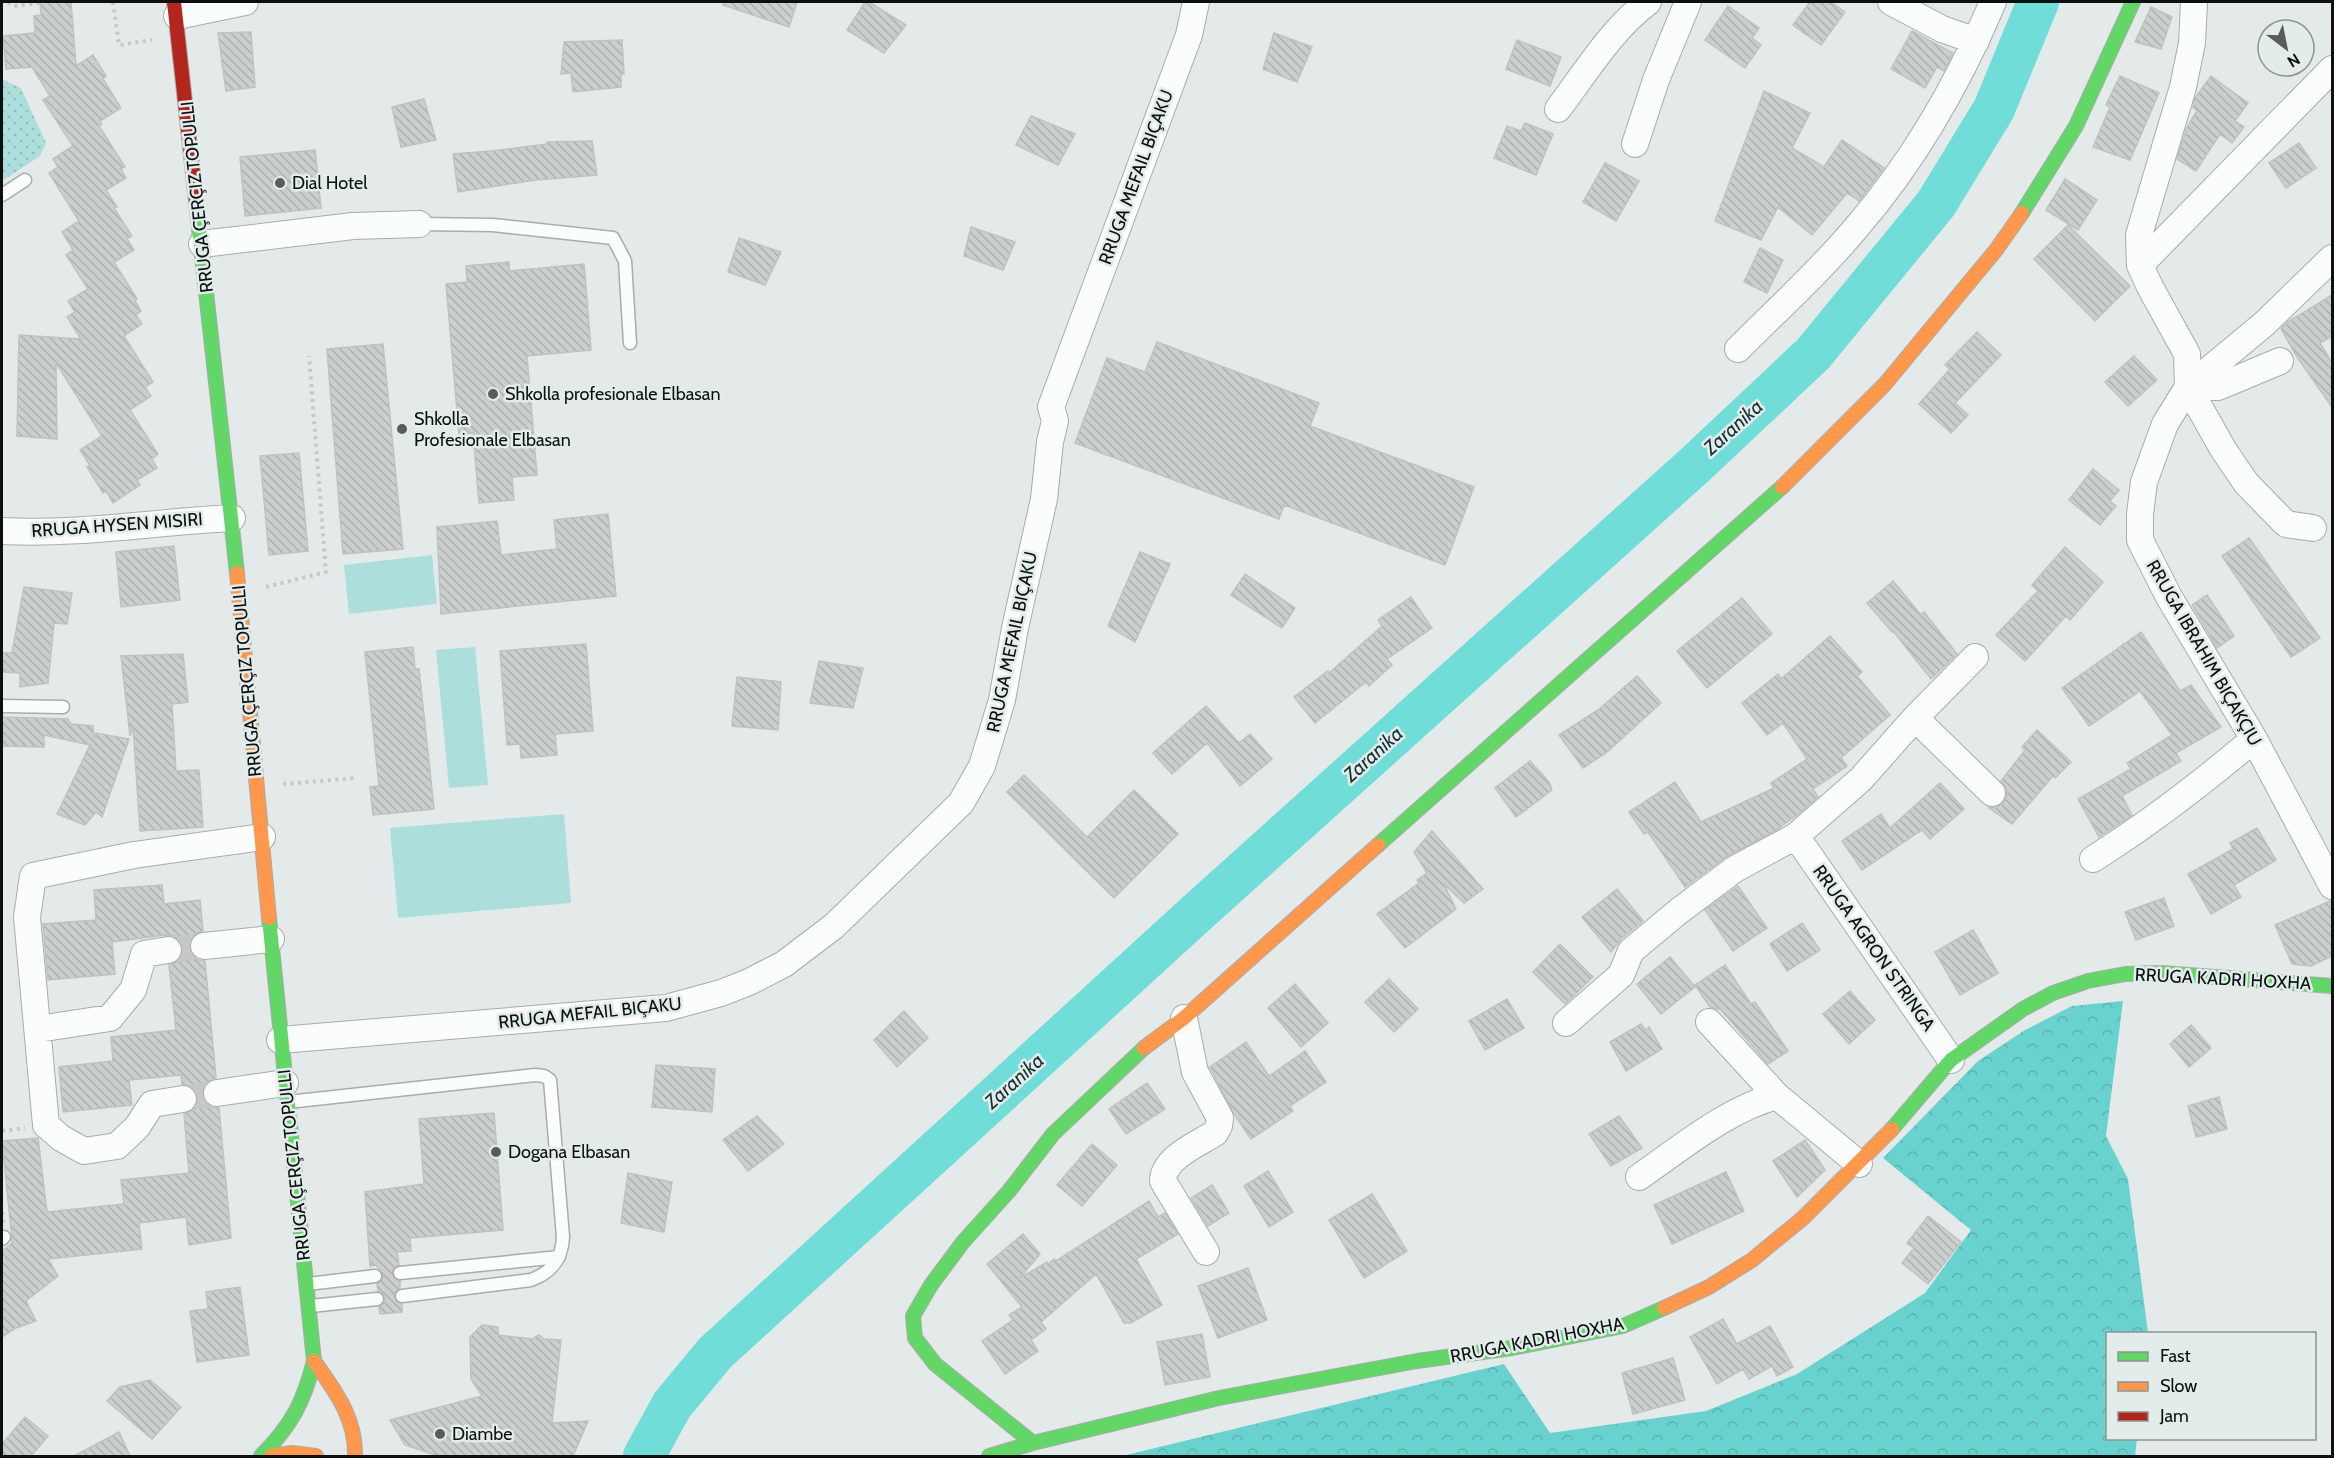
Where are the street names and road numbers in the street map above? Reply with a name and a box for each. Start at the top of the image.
street label: RRUGA MEFAIL BIÇAKU [1094,87,1178,267]
street label: RRUGA ÇERÇIZ TOPULLI [176,100,218,294]
street label: RRUGA HYSEN MISIRI [31,508,203,542]
street label: RRUGA MEFAIL BIÇAKU [982,550,1042,734]
street label: RRUGA IBRAHIM BIÇAKÇIU [2142,556,2266,750]
street label: RRUGA ÇERÇIZ TOPULLI [228,584,266,778]
street label: RRUGA AGRON STRINGA [1808,861,1940,1035]
street label: RRUGA KADRI HOXHA [2134,963,2312,995]
street label: RRUGA MEFAIL BIÇAKU [497,992,683,1034]
street label: RRUGA ÇERÇIZ TOPULLI [273,1068,315,1262]
street label: RRUGA KADRI HOXHA [1448,1312,1626,1368]

